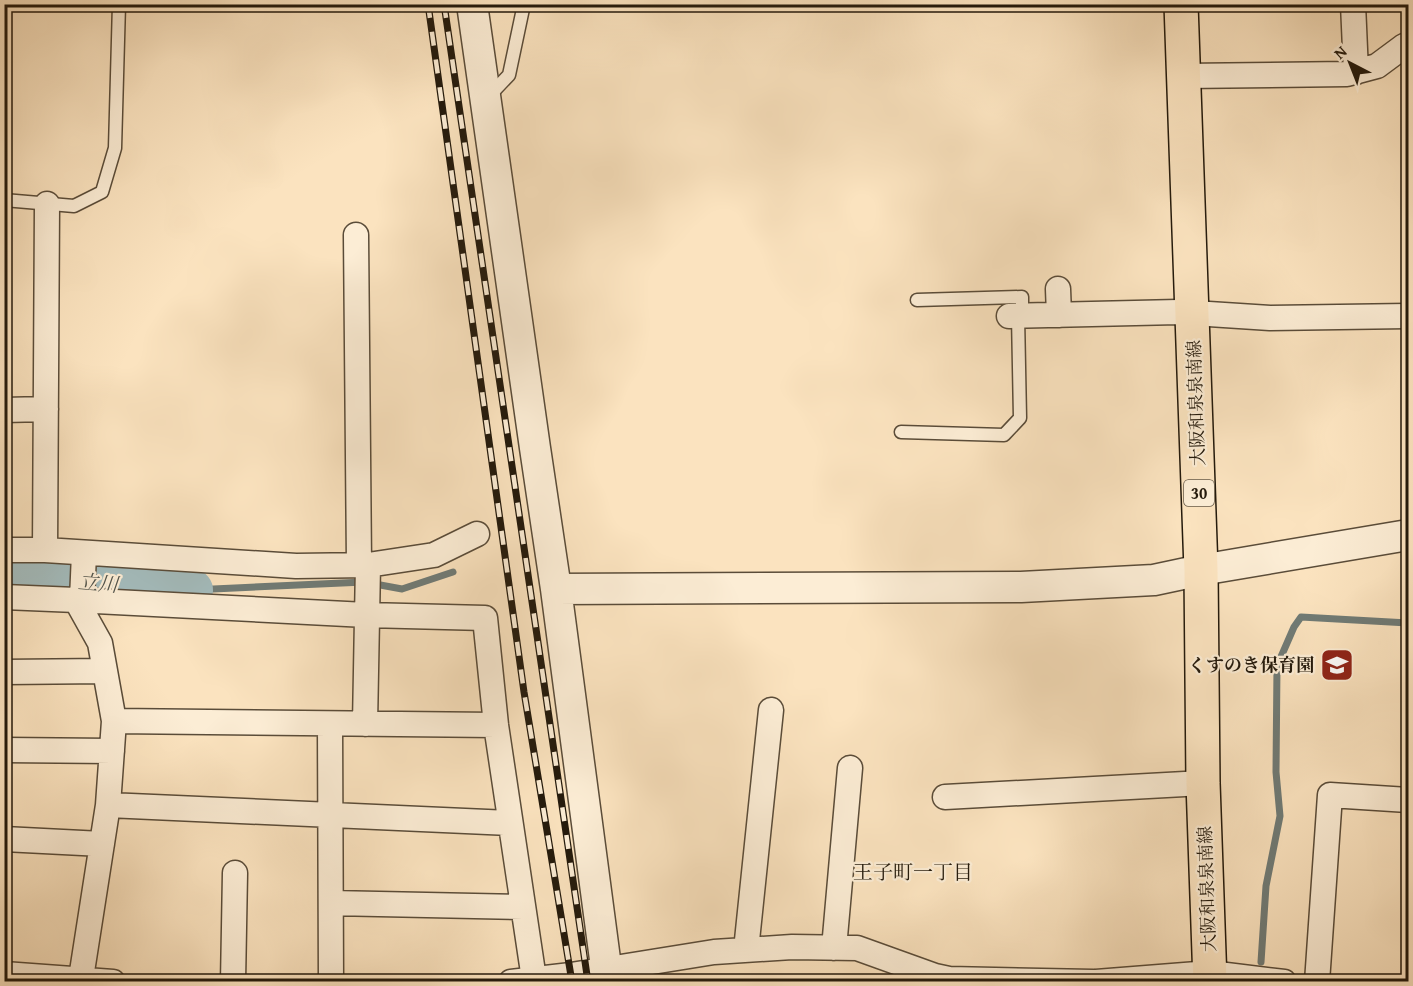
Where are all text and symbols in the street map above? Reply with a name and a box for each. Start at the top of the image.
north arrow [1320,33,1380,93]
text: N [1328,39,1352,64]
street label: 大阪和泉泉南線 [1180,340,1211,466]
road number: 30 [1184,480,1214,506]
water label: 立川 [77,566,121,599]
school or university icon: くすのき保育園 [1319,647,1355,683]
place label: くすのき保育園 [1188,651,1314,678]
street label: 大阪和泉泉南線 [1191,826,1222,952]
district label: 王子町一丁目 [853,857,973,886]

